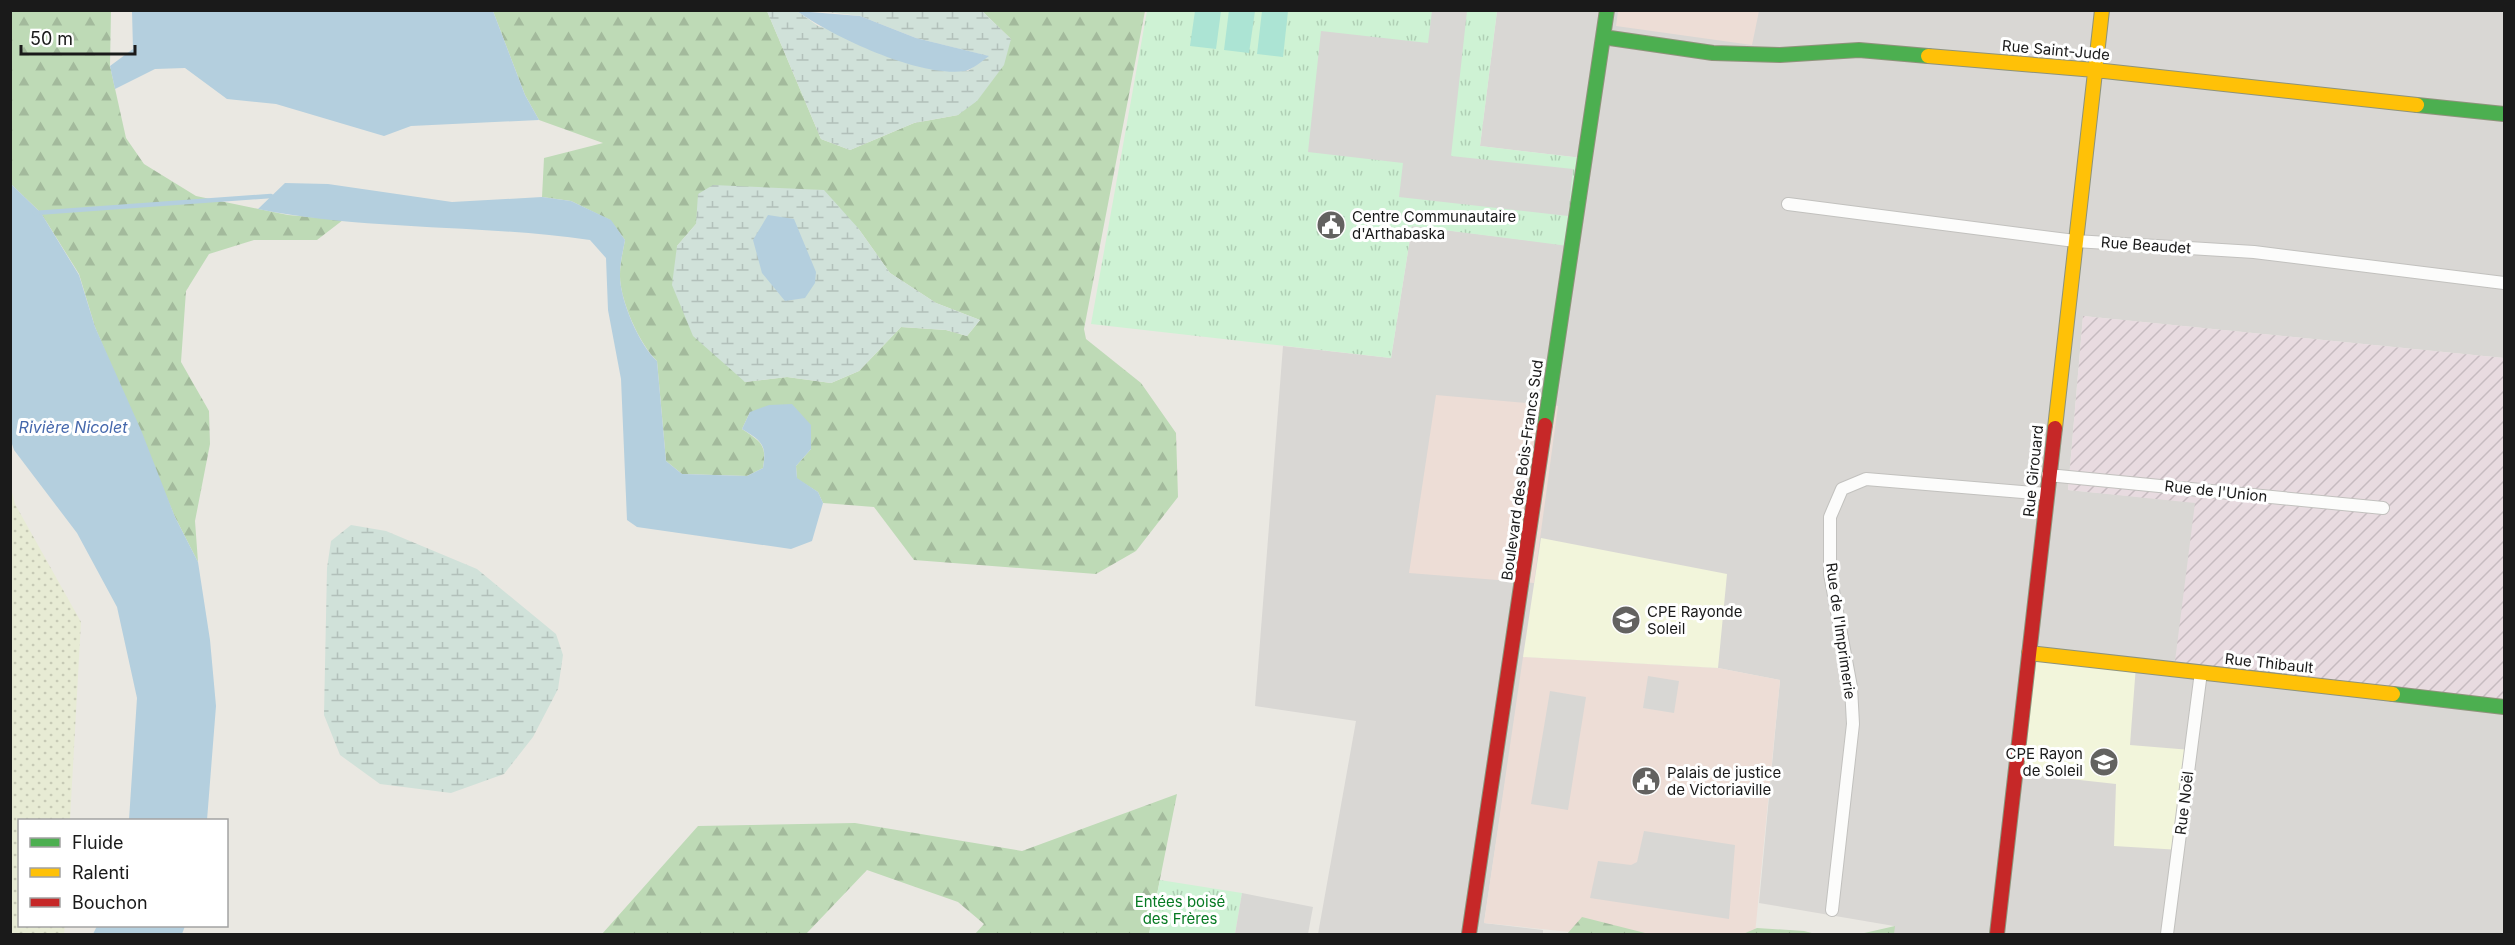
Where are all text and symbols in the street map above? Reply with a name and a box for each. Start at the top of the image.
scale bar [21,18,135,56]
text: 50 m [30,28,73,49]
street label: Rue Saint-Jude [2001,36,2111,64]
place label: Centre Communautaire d'Arthabaska [1352,207,1516,243]
public building icon: Centre Communautaire d'Arthabaska [1315,209,1347,241]
street label: Rue Beaudet [2100,232,2192,258]
street label: Boulevard des Bois-Francs Sud [1497,359,1547,581]
water label: Rivière Nicolet [19,417,128,437]
street label: Rue Girouard [2019,424,2047,518]
street label: Rue de l'Union [2164,476,2268,506]
street label: Rue de l'Imprimerie [1822,561,1860,701]
place label: CPE Rayonde Soleil [1647,602,1742,638]
school or university icon: CPE Rayonde Soleil [1610,604,1642,636]
street label: Rue Thibault [2224,649,2314,677]
place label: CPE Rayon de Soleil [2005,744,2083,780]
school or university icon: CPE Rayon de Soleil [2088,746,2120,778]
place label: Palais de justice de Victoriaville [1667,763,1781,799]
public building icon: Palais de justice de Victoriaville [1630,765,1662,797]
street label: Rue Noël [2171,770,2197,836]
legend [18,819,228,927]
text: Fluide [72,832,124,853]
text: Ralenti [72,862,129,883]
text: Bouchon [72,892,148,913]
park label: Entées boisé des Frères [1135,892,1225,928]

